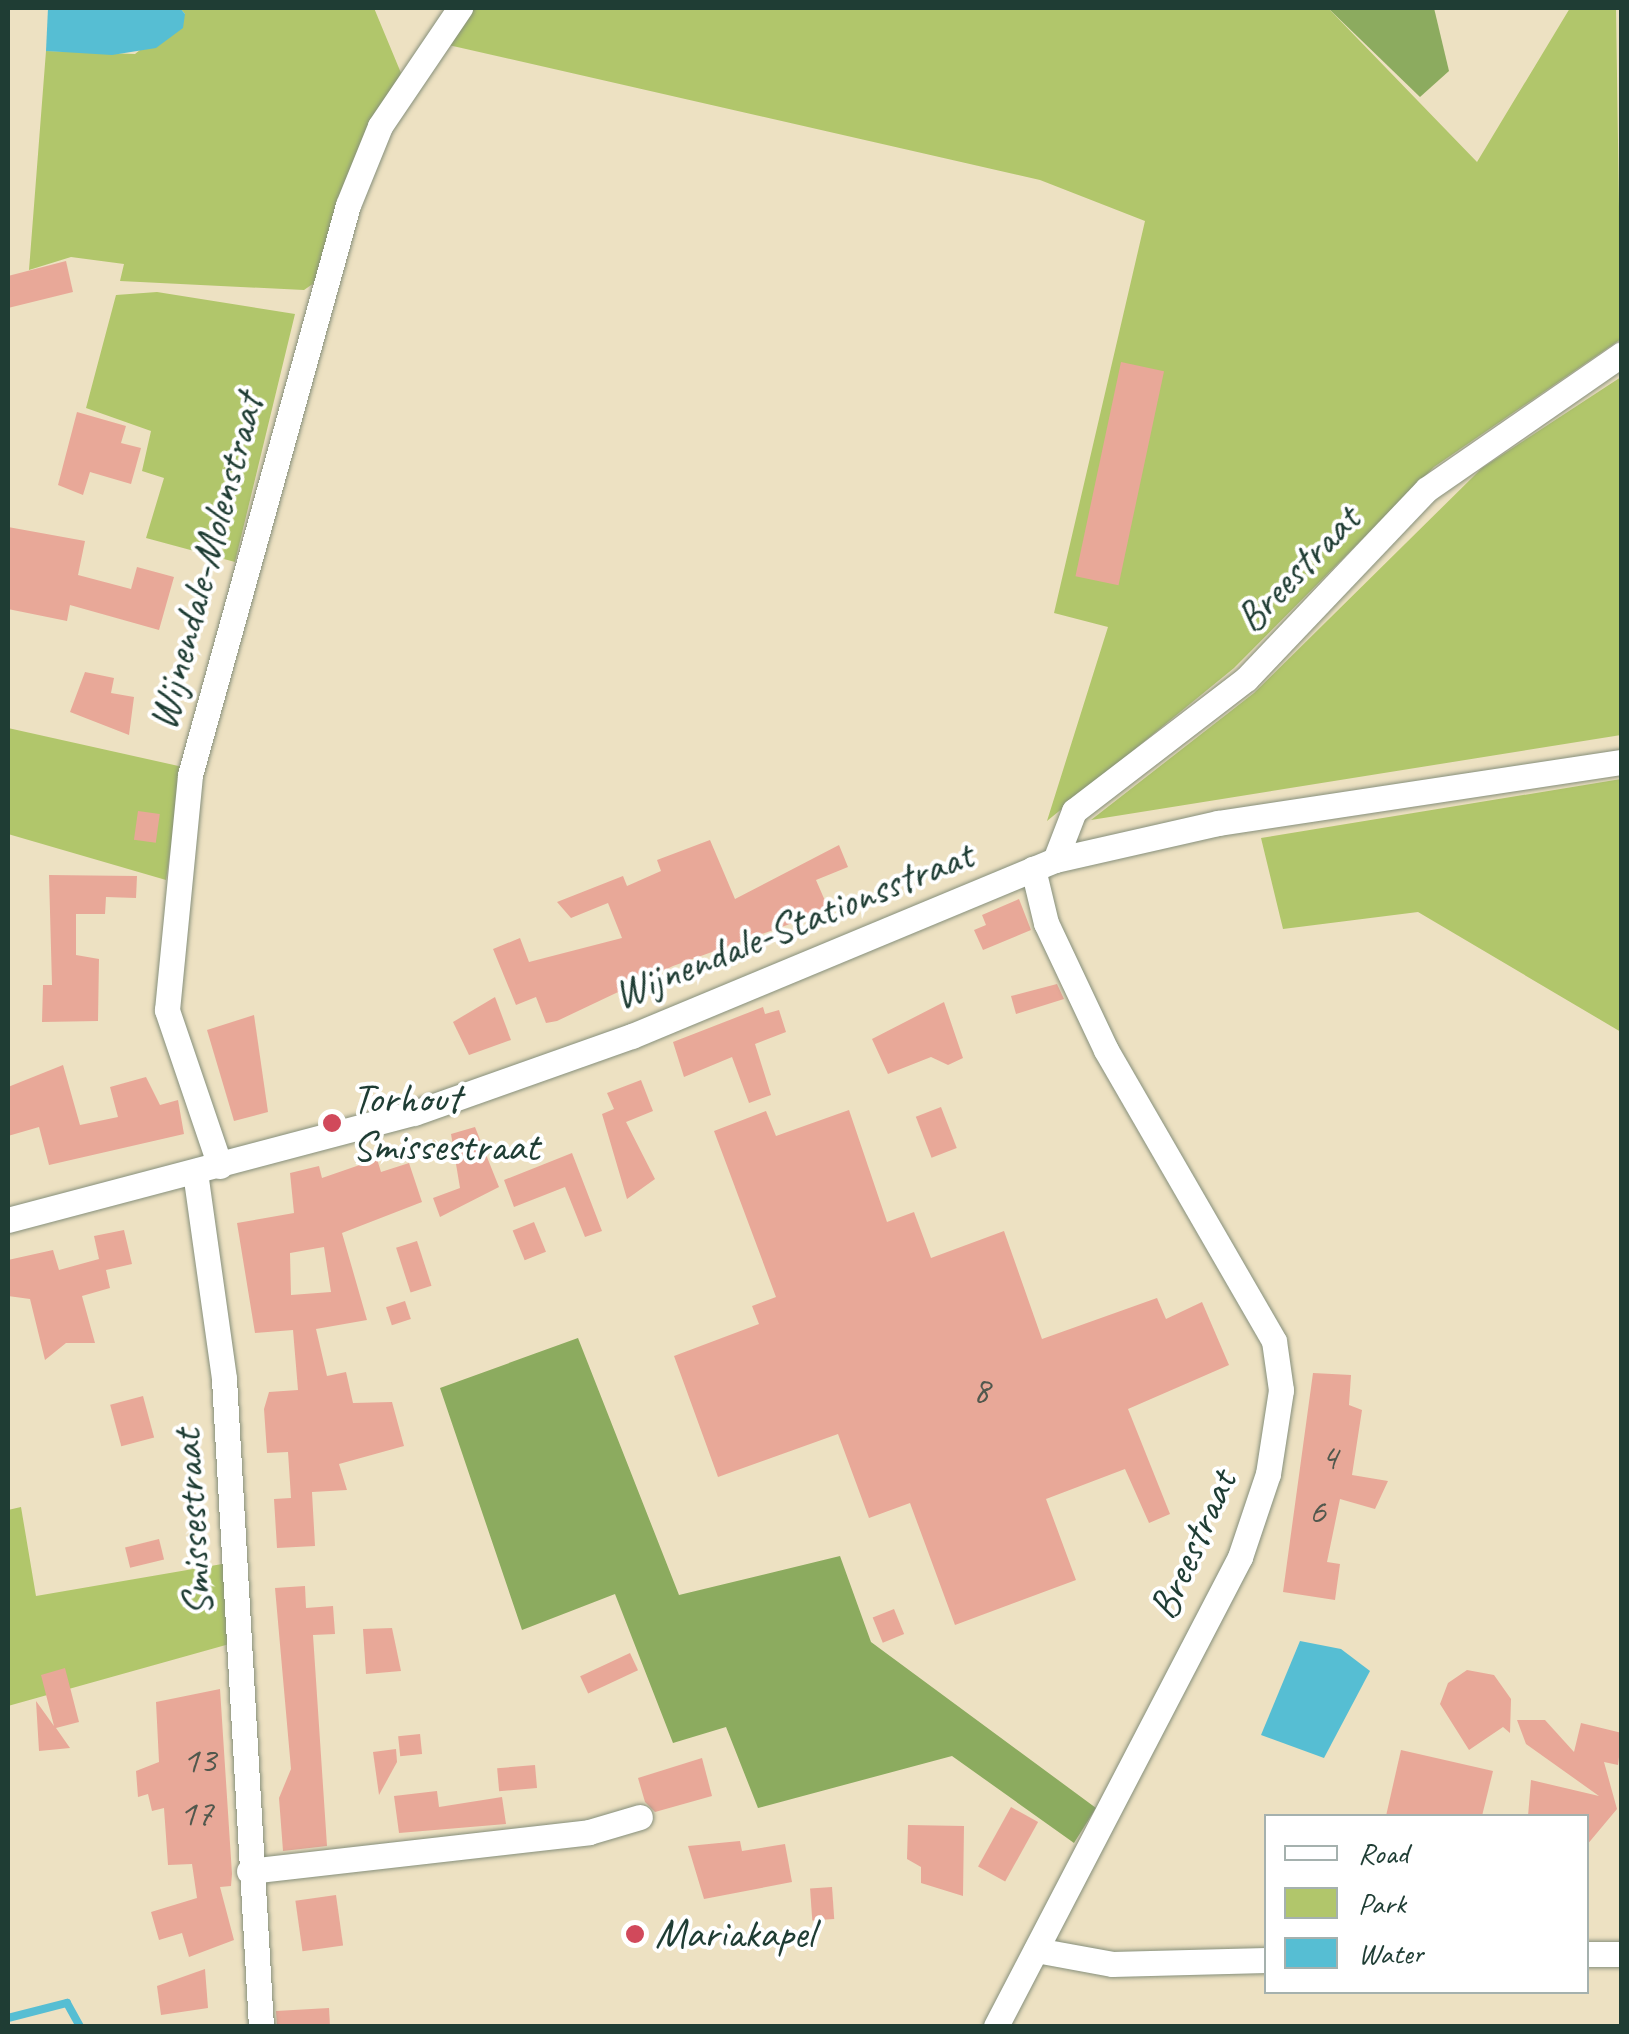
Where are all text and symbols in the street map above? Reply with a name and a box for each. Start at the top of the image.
street label: Wijnendale-Molenstraat [137,389,275,735]
street label: Breestraat [1225,495,1371,643]
street label: Wijnendale-Stationsstraat [606,830,980,1020]
place label: Torhout Smissestraat [352,1074,539,1172]
marker: Torhout Smissestraat [321,1112,343,1134]
house number: 8 [972,1367,990,1413]
street label: Smissestraat [161,1428,225,1618]
house number: 4 [1320,1434,1338,1480]
street label: Breestraat [1138,1463,1248,1627]
house number: 6 [1308,1488,1326,1534]
house number: 13 [182,1737,216,1783]
house number: 17 [179,1790,213,1836]
legend [1264,1814,1589,1994]
text: Road [1358,1834,1408,1872]
text: Park [1358,1884,1406,1922]
place label: Mariakapel [655,1909,814,1959]
marker: Mariakapel [624,1923,646,1945]
text: Water [1358,1934,1423,1972]

